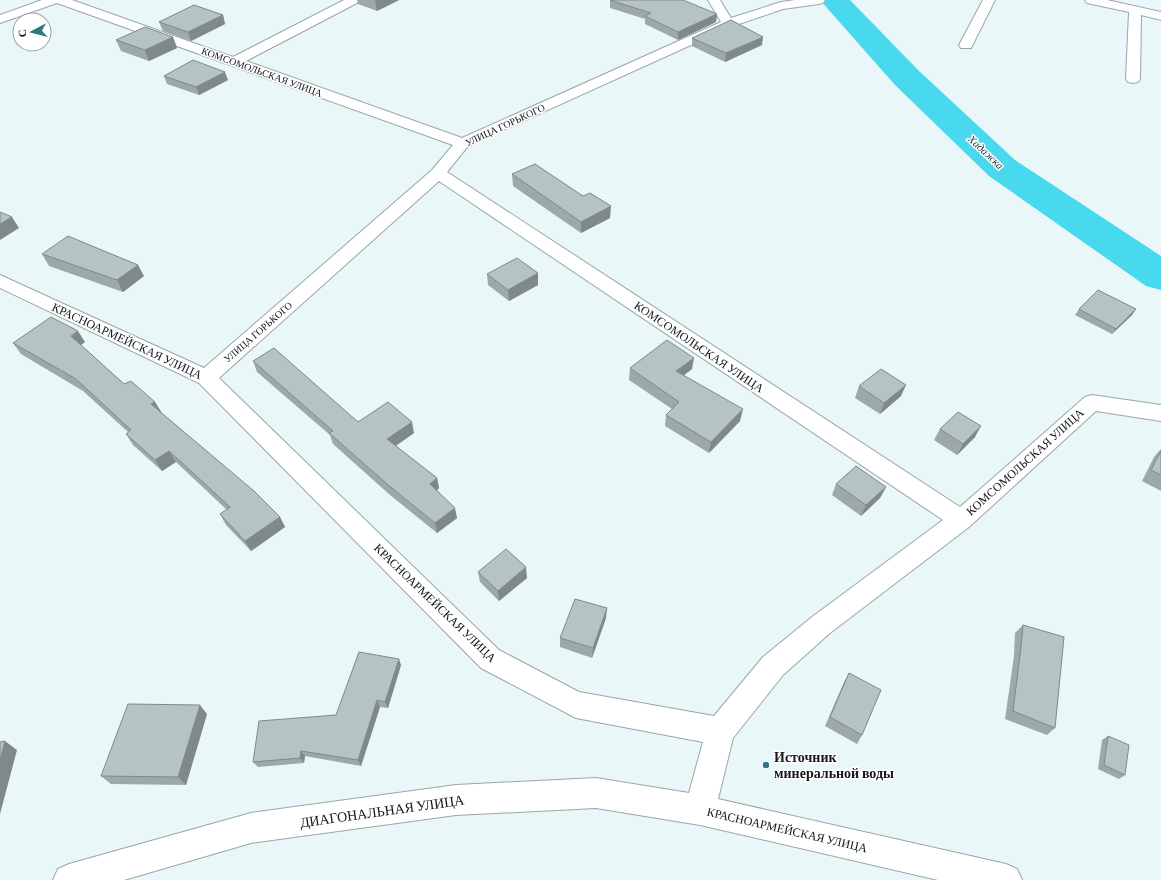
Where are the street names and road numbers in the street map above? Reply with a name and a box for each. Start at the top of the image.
street label: КОМСОМОЛЬСКАЯ УЛИЦА [200,45,325,99]
street label: УЛИЦА ГОРЬКОГО [463,102,547,148]
street label: КОМСОМОЛЬСКАЯ УЛИЦА [632,298,767,396]
street label: УЛИЦА ГОРЬКОГО [222,299,294,365]
street label: КРАСНОАРМЕЙСКАЯ УЛИЦА [50,300,205,382]
street label: КОМСОМОЛЬСКАЯ УЛИЦА [963,405,1087,519]
street label: КРАСНОАРМЕЙСКАЯ УЛИЦА [371,541,499,665]
street label: ДИАГОНАЛЬНАЯ УЛИЦА [299,791,466,830]
street label: КРАСНОАРМЕЙСКАЯ УЛИЦА [705,805,869,855]

